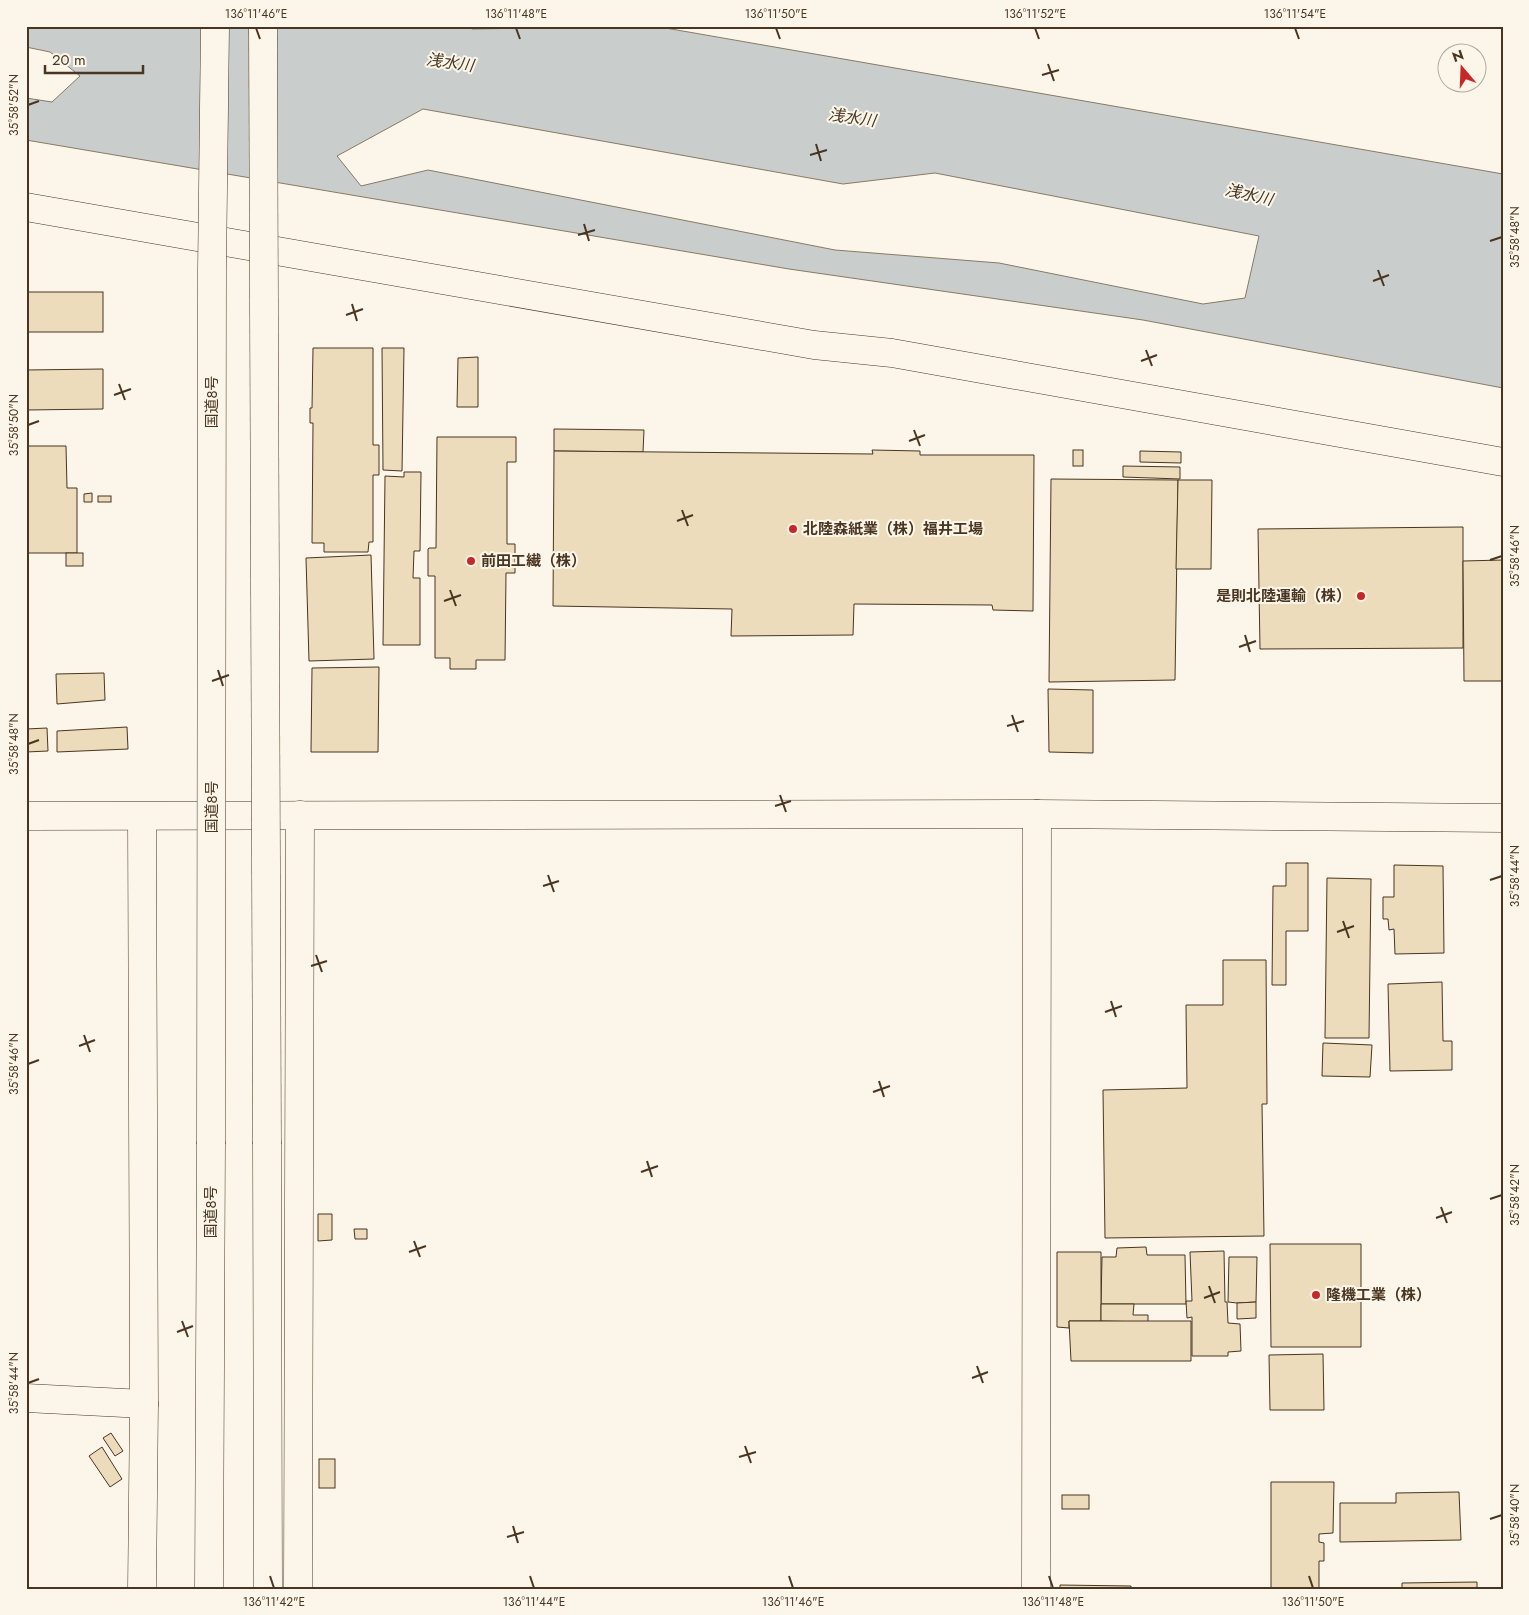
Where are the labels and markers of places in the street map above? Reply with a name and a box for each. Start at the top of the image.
place label: 北陸森紙業（株）福井工場 [803,518,983,540]
marker: 北陸森紙業（株）福井工場 [787,523,799,535]
place label: 前田工繊（株） [481,550,586,572]
marker: 前田工繊（株） [465,555,477,567]
place label: 是則北陸運輸（株） [1216,585,1351,607]
marker: 是則北陸運輸（株） [1355,590,1367,602]
place label: 隆機工業（株） [1326,1284,1431,1306]
marker: 隆機工業（株） [1310,1289,1322,1301]

